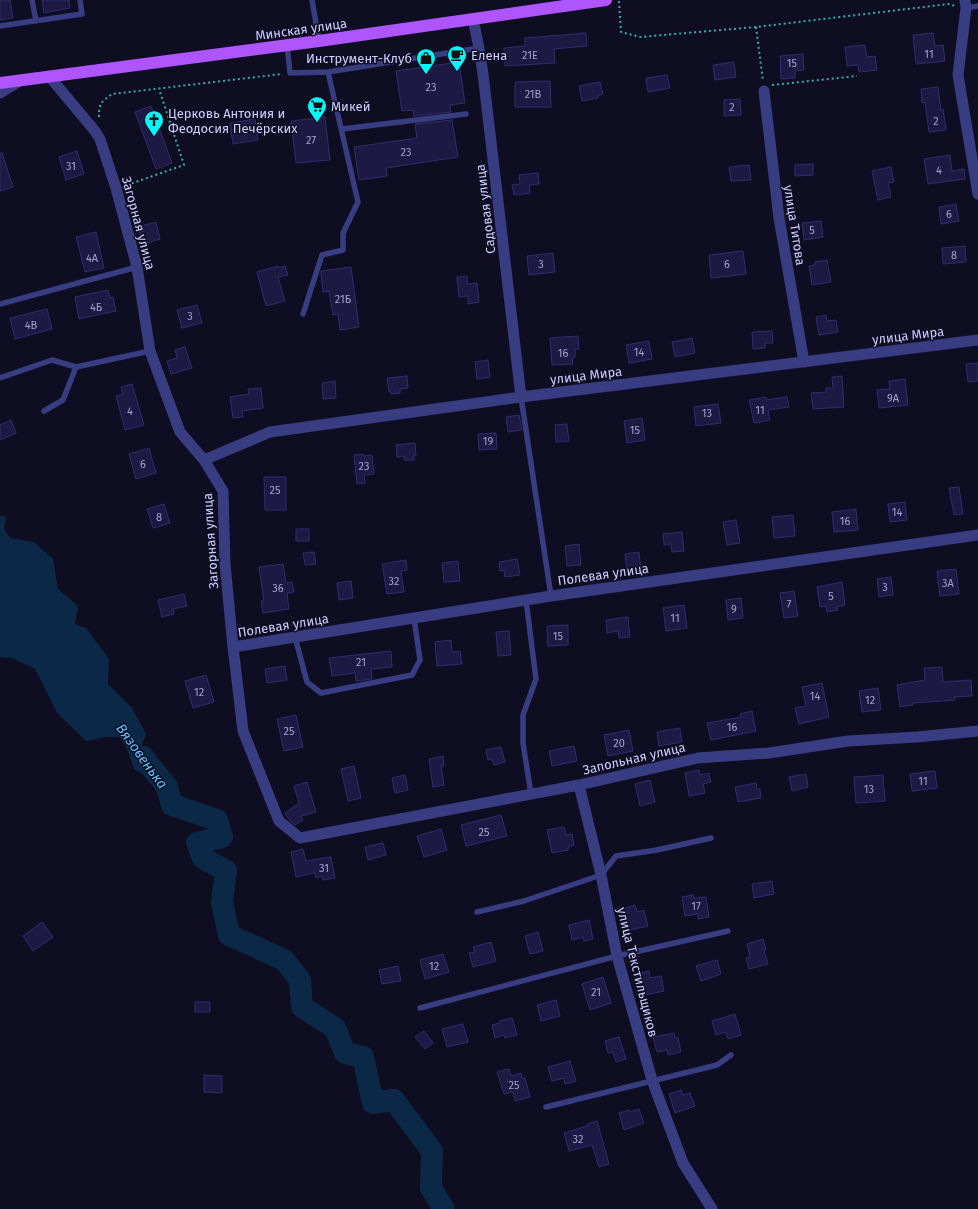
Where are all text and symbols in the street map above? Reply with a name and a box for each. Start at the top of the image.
street label: Минская улица [254,16,348,43]
cafe icon: Елена [446,44,468,72]
shop icon: Инструмент-Клуб [415,47,437,75]
place label: Елена [471,48,507,63]
house number: 11 [924,48,934,61]
house number: 21Е [522,49,538,62]
place label: Инструмент-Клуб [306,51,412,66]
house number: 15 [787,57,798,70]
house number: 23 [426,81,436,94]
house number: 21В [525,88,542,101]
supermarket icon: Микей [306,95,328,123]
place label: Микей [331,99,370,114]
house number: 2 [729,101,735,114]
place label: Церковь Антония и Феодосия Печёрских [168,106,298,136]
church icon: Церковь Антония и Феодосия Печёрских [143,109,165,137]
house number: 2 [933,115,939,128]
house number: 27 [306,134,316,147]
house number: 23 [401,146,411,159]
house number: 31 [66,160,76,173]
street label: Садовая улица [473,163,498,255]
house number: 4 [936,164,942,177]
street label: Загорная улица [119,175,158,271]
street label: улица Титова [781,184,808,266]
house number: 6 [946,208,952,221]
house number: 5 [809,224,815,237]
house number: 8 [951,249,957,262]
house number: 4А [86,252,99,265]
house number: 3 [538,258,544,271]
house number: 6 [724,258,730,271]
house number: 21Б [335,293,352,306]
house number: 4Б [90,301,103,314]
house number: 3 [187,310,193,323]
house number: 4В [25,319,38,332]
street label: улица Мира [871,324,945,347]
house number: 14 [634,346,644,359]
house number: 16 [558,347,568,360]
street label: улица Мира [549,364,623,387]
house number: 9А [887,392,900,405]
house number: 11 [755,404,765,417]
house number: 4 [127,405,133,418]
house number: 13 [702,407,712,420]
house number: 15 [630,424,641,437]
house number: 19 [483,435,493,448]
house number: 6 [140,458,146,471]
house number: 23 [359,460,369,473]
house number: 25 [270,484,281,497]
street label: Загорная улица [200,493,221,589]
house number: 14 [892,506,902,519]
house number: 8 [156,511,162,524]
house number: 16 [840,515,850,528]
street label: Полевая улица [557,561,650,588]
house number: 32 [389,575,399,588]
house number: 3А [942,577,955,590]
house number: 3 [882,581,888,594]
house number: 36 [272,582,284,595]
house number: 5 [828,590,834,603]
house number: 7 [787,598,792,611]
house number: 9 [731,603,737,616]
street label: Полевая улица [237,611,330,640]
house number: 11 [670,612,680,625]
house number: 15 [553,630,564,643]
house number: 21 [356,656,366,669]
house number: 12 [194,686,204,699]
house number: 14 [810,690,820,703]
house number: 12 [865,694,875,707]
water label: Вязовенька [112,720,171,792]
house number: 16 [727,721,737,734]
house number: 25 [284,725,295,738]
house number: 20 [613,737,625,750]
street label: Запольная улица [581,739,687,778]
house number: 11 [918,775,928,788]
house number: 13 [864,783,874,796]
house number: 25 [479,826,490,839]
house number: 31 [319,862,329,875]
house number: 17 [691,900,701,913]
street label: улица Текстильщиков [614,906,661,1039]
house number: 12 [429,960,439,973]
house number: 21 [591,986,601,999]
house number: 25 [509,1079,520,1092]
house number: 32 [573,1133,583,1146]

